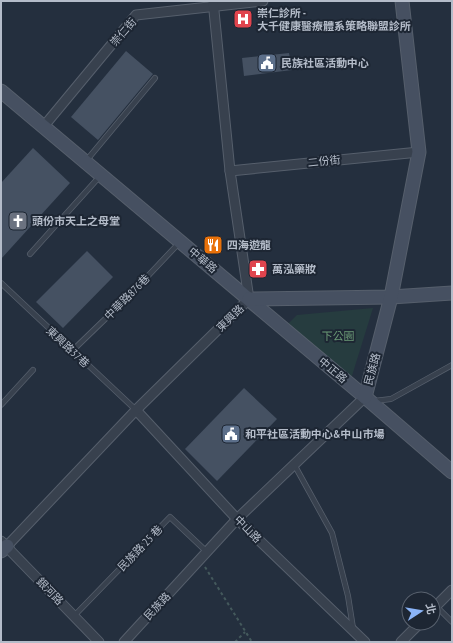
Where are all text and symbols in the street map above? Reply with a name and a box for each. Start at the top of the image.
place label: 崇仁診所 - 大千健康醫療體系策略聯盟診所 [257,6,411,33]
hospital icon: 崇仁診所 - 大千健康醫療體系策略聯盟診所 [232,8,254,30]
street label: 崇仁街 [107,15,139,49]
public building icon: 民族社區活動中心 [256,52,278,74]
place label: 民族社區活動中心 [281,56,369,70]
street label: 二份街 [307,152,341,170]
church icon: 頭份市天上之母堂 [7,210,29,232]
place label: 頭份市天上之母堂 [32,214,120,228]
restaurant icon: 四海遊龍 [202,234,224,256]
place label: 四海遊龍 [227,238,271,252]
street label: 中華路 [186,244,220,276]
pharmacy icon: 萬泓藥妝 [247,258,269,280]
place label: 萬泓藥妝 [272,262,316,276]
street label: 中華路876巷 [101,271,153,323]
street label: 東興路 [213,302,247,334]
street label: 東興路37巷 [44,323,92,371]
park label: 下公園 [322,329,355,343]
street label: 民族路 [361,351,383,387]
street label: 中正路 [316,354,350,386]
public building icon: 和平社區活動中心&中山市場 [220,423,242,445]
place label: 和平社區活動中心&中山市場 [245,427,384,441]
street label: 中山路 [231,512,265,546]
street label: 民族路 25 巷 [115,522,165,574]
street label: 銀河路 [34,574,66,608]
street label: 民族路 [141,589,173,623]
north arrow [401,591,441,631]
text: 北 [423,602,439,616]

